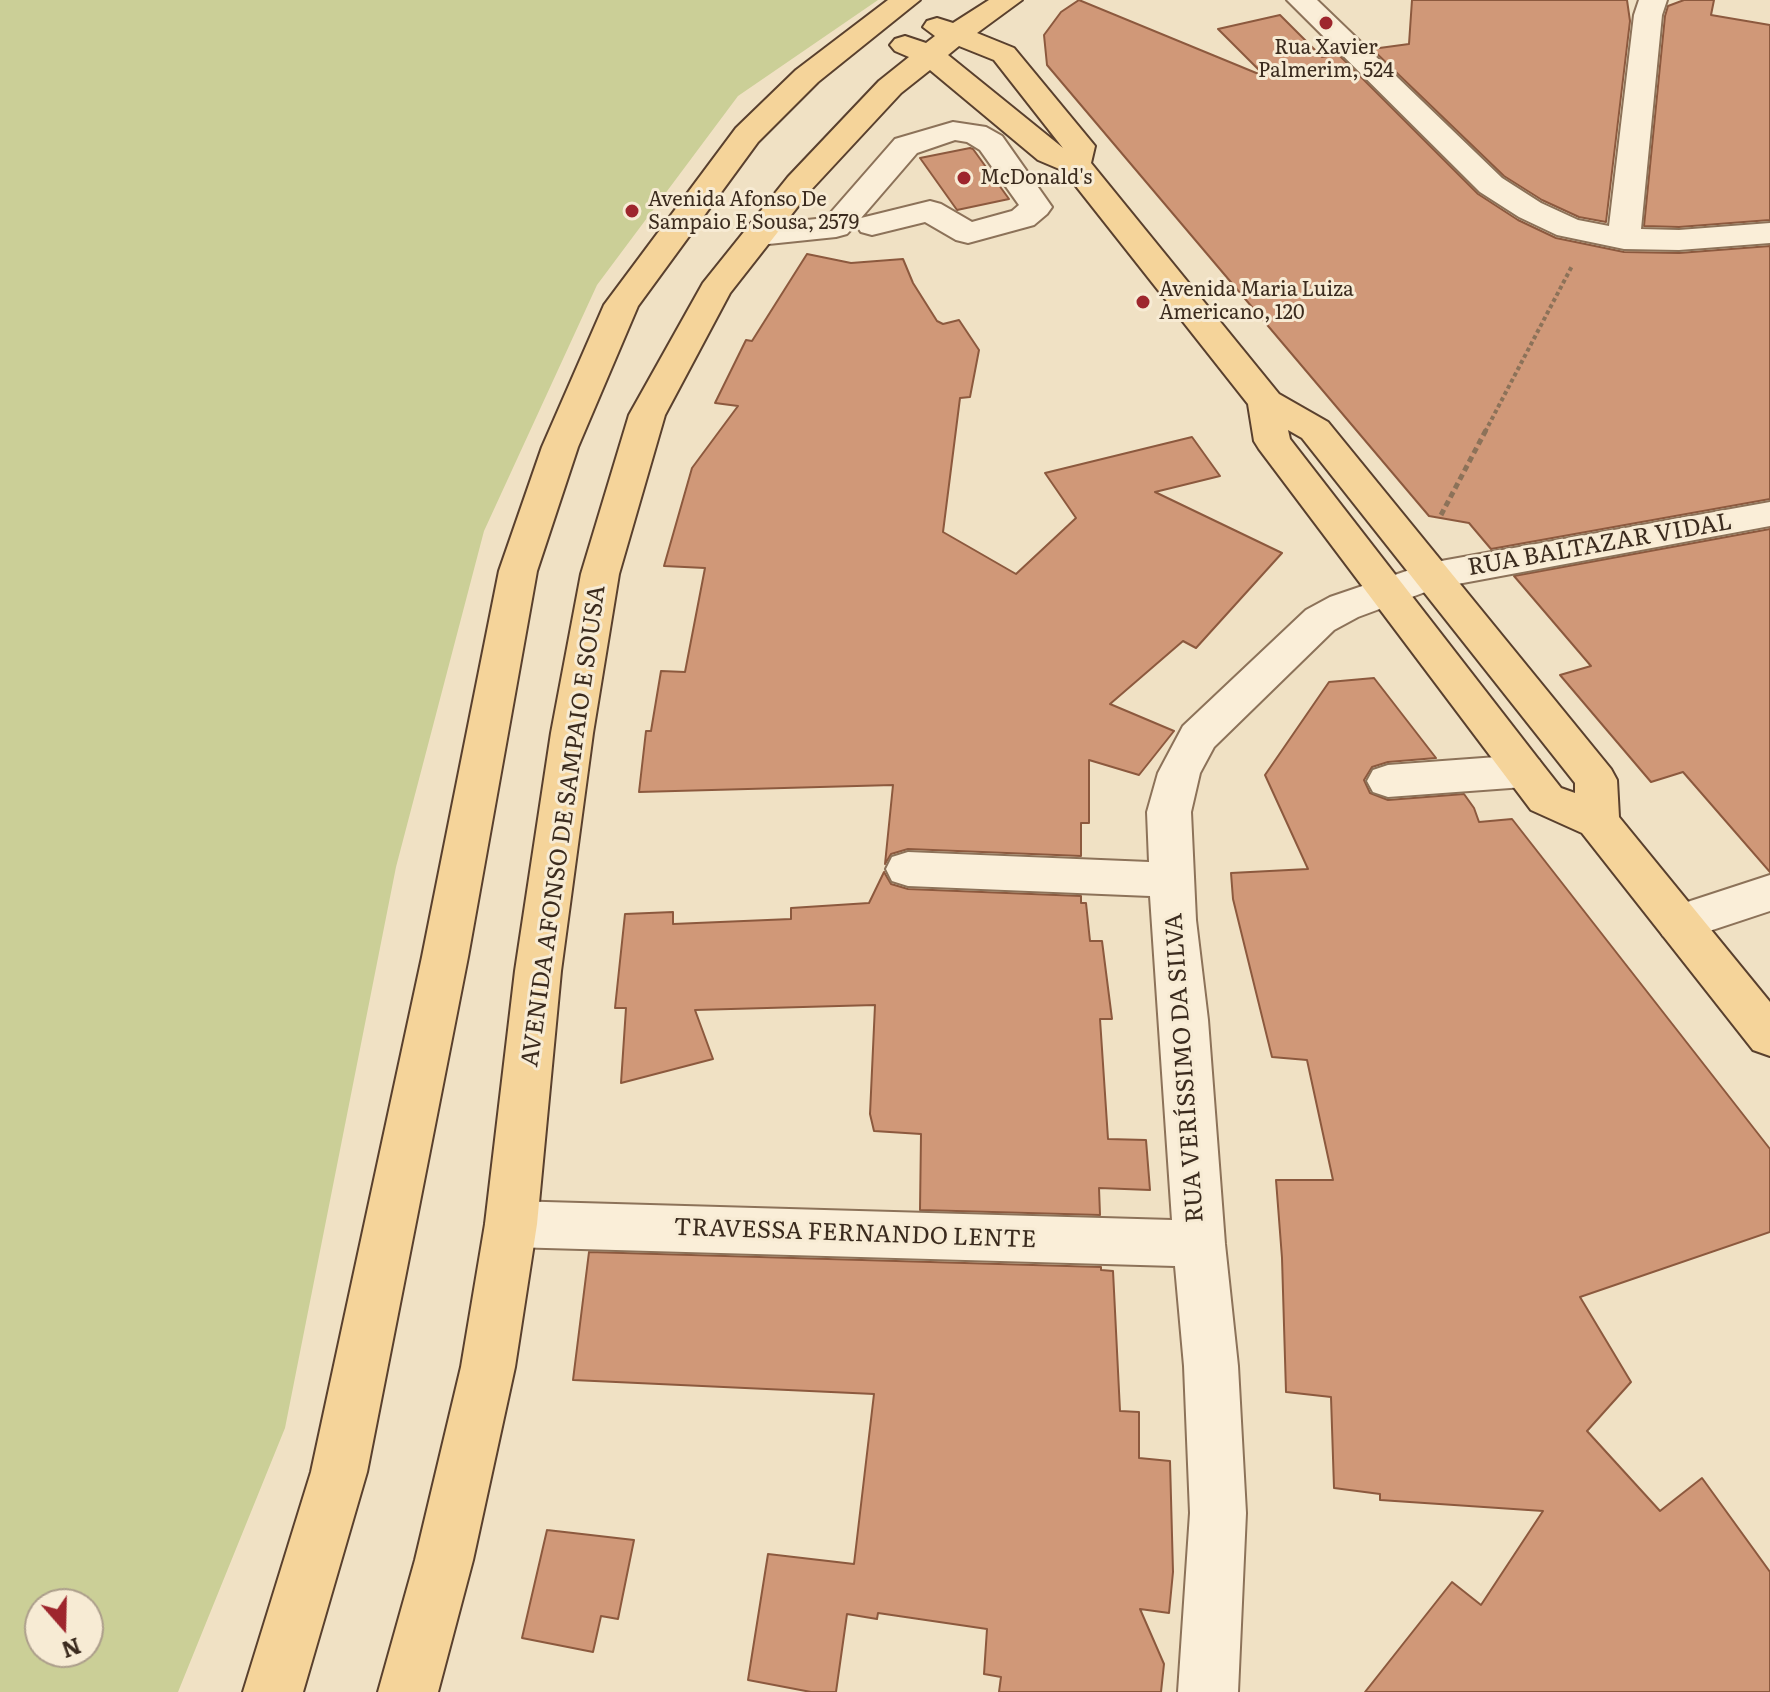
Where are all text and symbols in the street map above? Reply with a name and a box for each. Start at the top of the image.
marker: Rua Xavier Palmerim, 524 [1317,14,1335,32]
place label: Rua Xavier Palmerim, 524 [1258,36,1394,83]
place label: McDonald's [980,166,1092,190]
marker: McDonald's [955,169,973,187]
place label: Avenida Afonso De Sampaio E Sousa, 2579 [648,188,859,235]
marker: Avenida Afonso De Sampaio E Sousa, 2579 [623,202,641,220]
place label: Avenida Maria Luiza Americano, 120 [1159,278,1354,325]
marker: Avenida Maria Luiza Americano, 120 [1134,293,1152,311]
street label: RUA BALTAZAR VIDAL [1466,508,1734,582]
street label: AVENIDA AFONSO DE SAMPAIO E SOUSA [516,583,612,1069]
street label: RUA VERÍSSIMO DA SILVA [1160,912,1210,1224]
street label: TRAVESSA FERNANDO LENTE [673,1213,1037,1255]
north arrow [24,1588,104,1668]
text: N [57,1630,86,1668]

